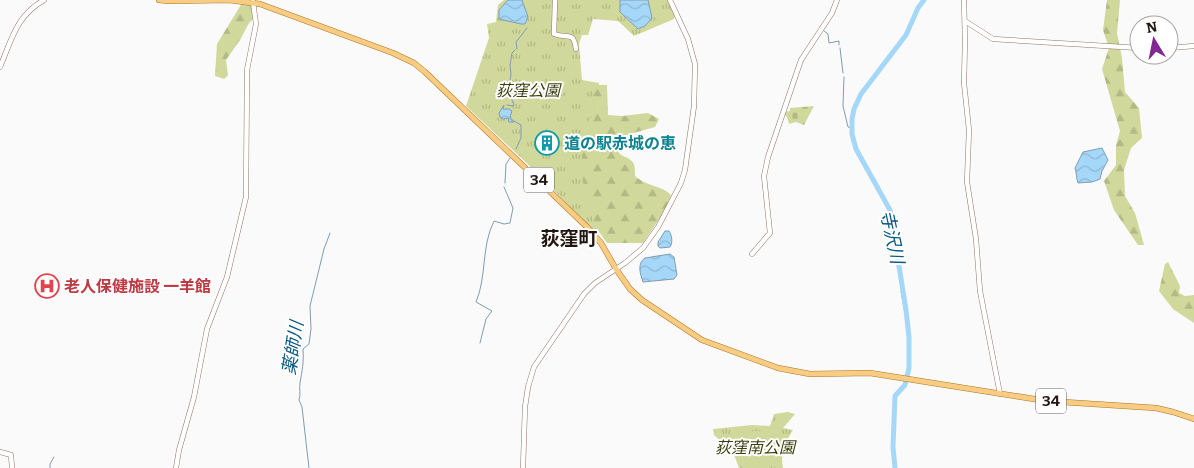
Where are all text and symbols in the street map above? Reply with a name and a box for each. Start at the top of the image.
north arrow [1129,15,1179,65]
text: N [1145,18,1159,37]
park label: 荻窪公園 [496,81,562,100]
building icon: 道の駅赤城の恵 [534,130,560,156]
place label: 道の駅赤城の恵 [564,134,676,153]
road number: 34 [524,168,554,192]
water label: 寺沢川 [876,208,909,268]
district label: 荻窪町 [540,227,598,250]
hospital icon: 老人保健施設 一羊館 [34,273,60,299]
place label: 老人保健施設 一羊館 [64,277,211,296]
water label: 薬師川 [278,318,308,376]
road number: 34 [1036,388,1066,414]
park label: 荻窪南公園 [715,438,797,457]

